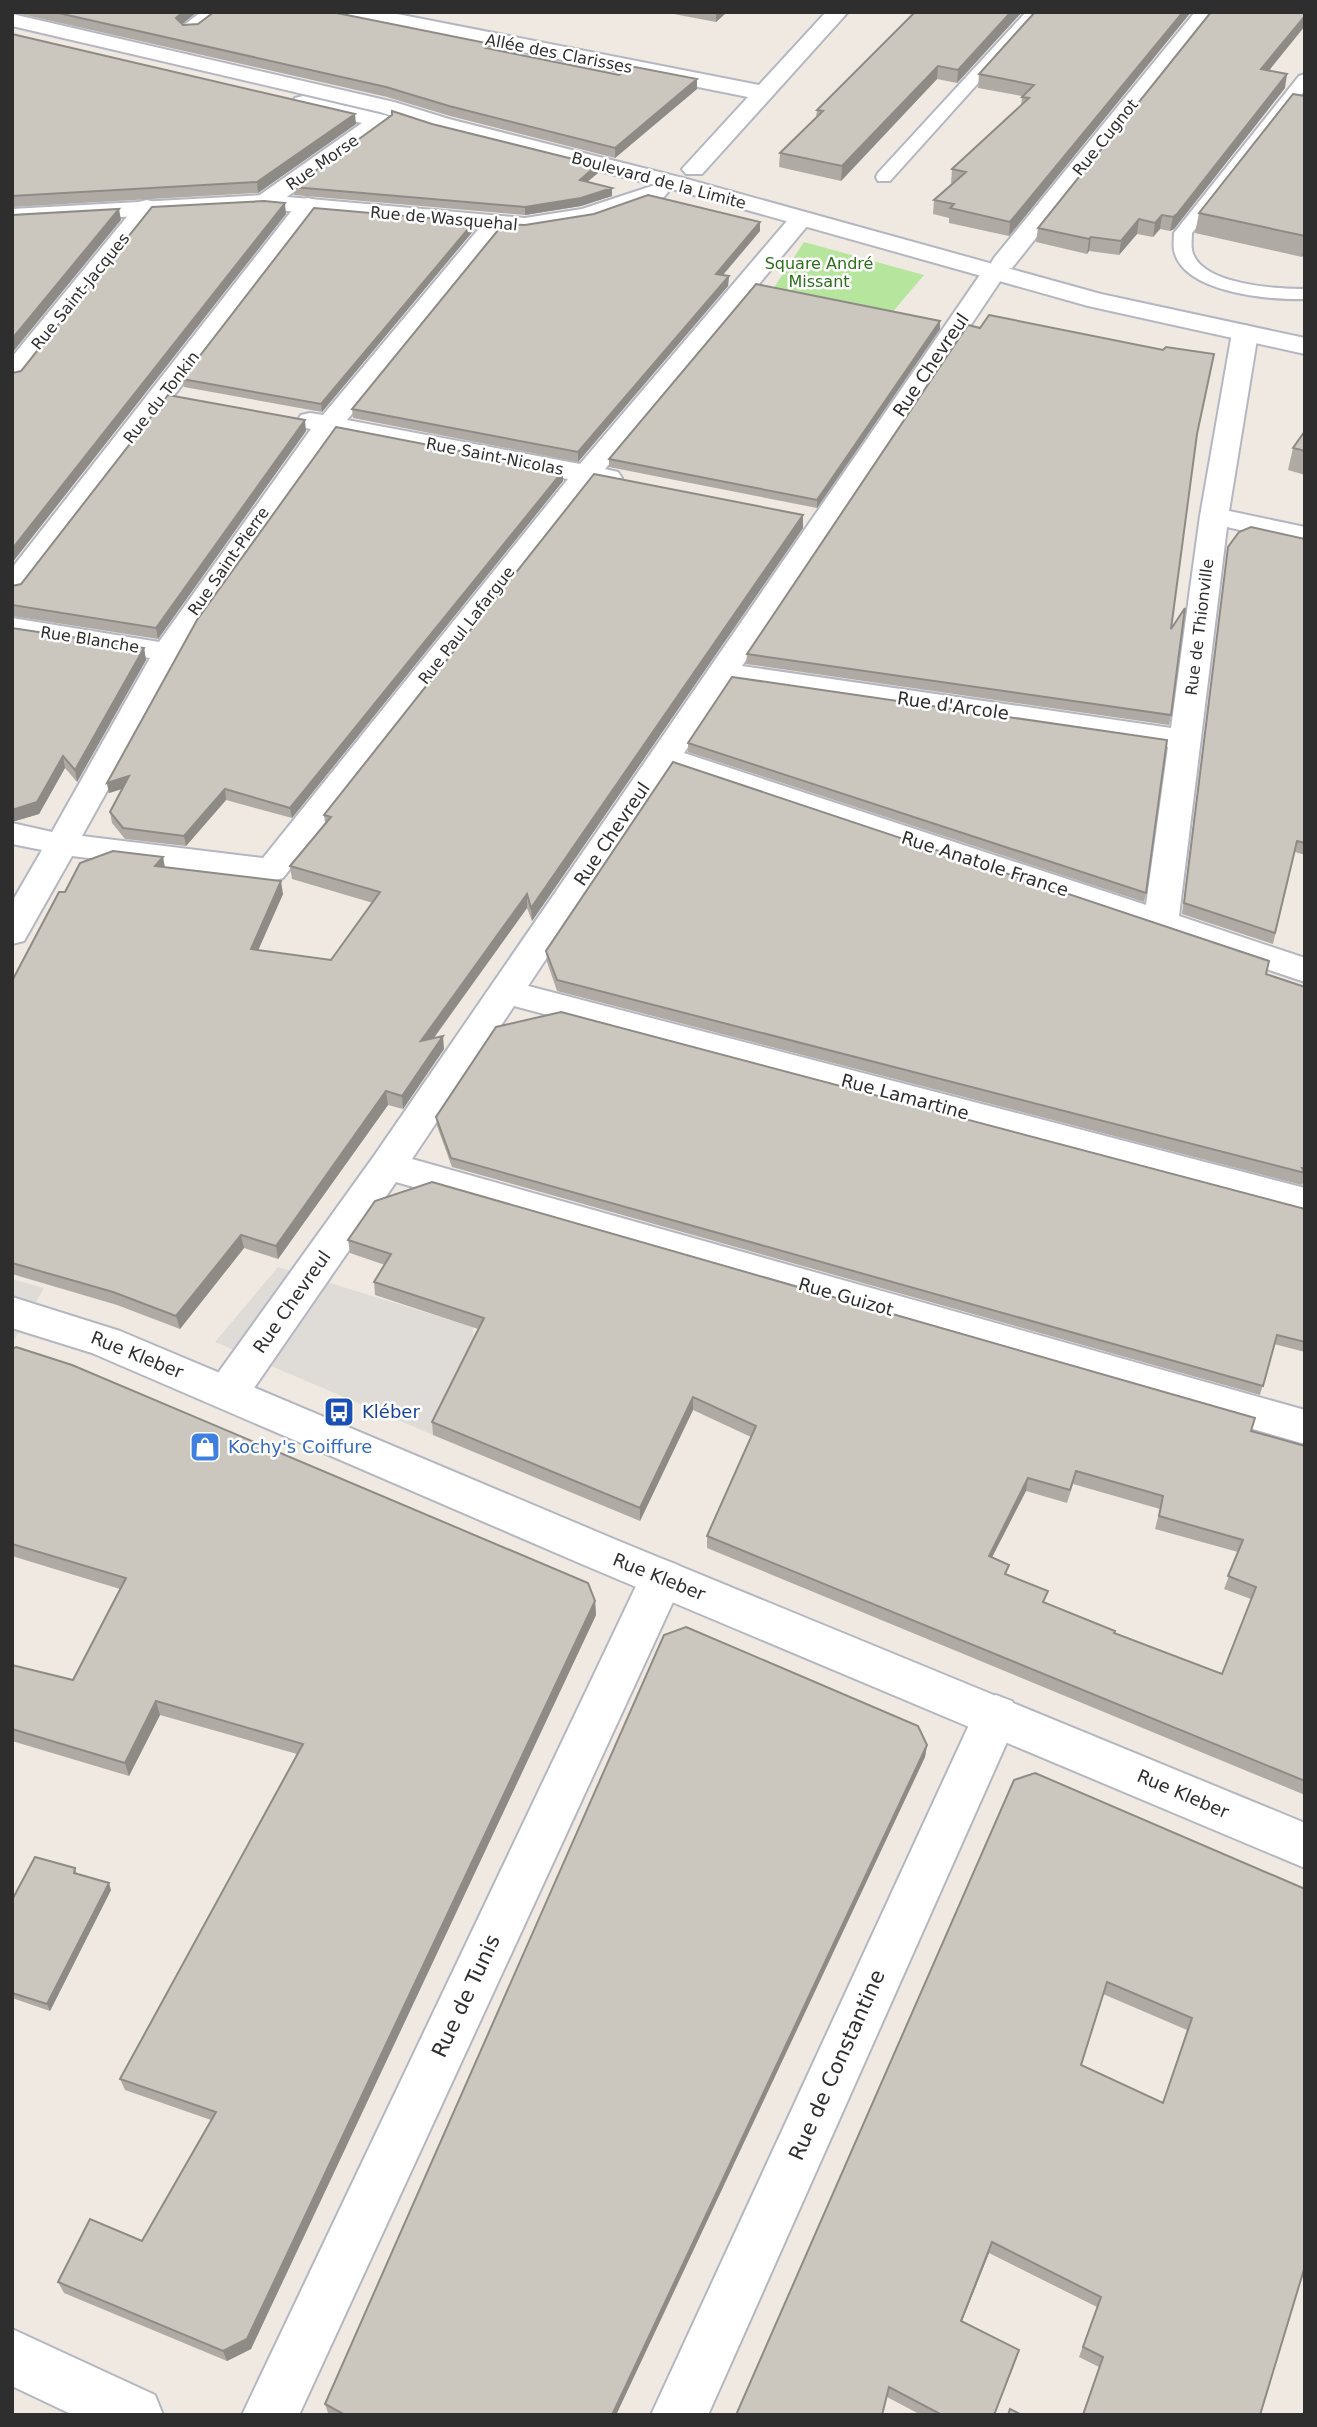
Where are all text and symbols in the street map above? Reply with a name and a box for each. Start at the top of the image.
street label: Allée des Clarisses [484,30,634,77]
street label: Rue Cugnot [1069,95,1142,179]
street label: Rue Morse [283,131,362,194]
street label: Boulevard de la Limite [570,148,748,213]
street label: Rue de Wasquehal [369,203,519,234]
street label: Rue Saint-Jacques [27,229,133,354]
park label: Square André Missant [765,254,873,291]
street label: Rue Chevreul [888,309,973,420]
street label: Rue du Tonkin [120,347,203,447]
street label: Rue Saint-Nicolas [425,434,565,479]
street label: Rue Saint-Pierre [184,503,273,619]
street label: Rue de Thionville [1182,558,1217,696]
street label: Rue Paul Lafargue [414,563,518,688]
street label: Rue Blanche [39,622,141,657]
street label: Rue d'Arcole [896,687,1010,724]
street label: Rue Chevreul [569,778,654,889]
street label: Rue Anatole France [899,827,1071,900]
street label: Rue Lamartine [839,1069,971,1124]
street label: Rue Chevreul [249,1247,335,1357]
street label: Rue Guizot [796,1273,896,1320]
street label: Rue Kleber [88,1327,187,1383]
bus stop icon: Kléber [322,1395,356,1429]
place label: Kléber [362,1401,420,1422]
shop icon: Kochy's Coiffure [188,1430,222,1464]
place label: Kochy's Coiffure [228,1436,372,1457]
street label: Rue Kleber [610,1549,709,1605]
street label: Rue Kleber [1134,1765,1233,1823]
street label: Rue de Tunis [427,1931,505,2061]
street label: Rue de Constantine [784,1966,890,2164]

